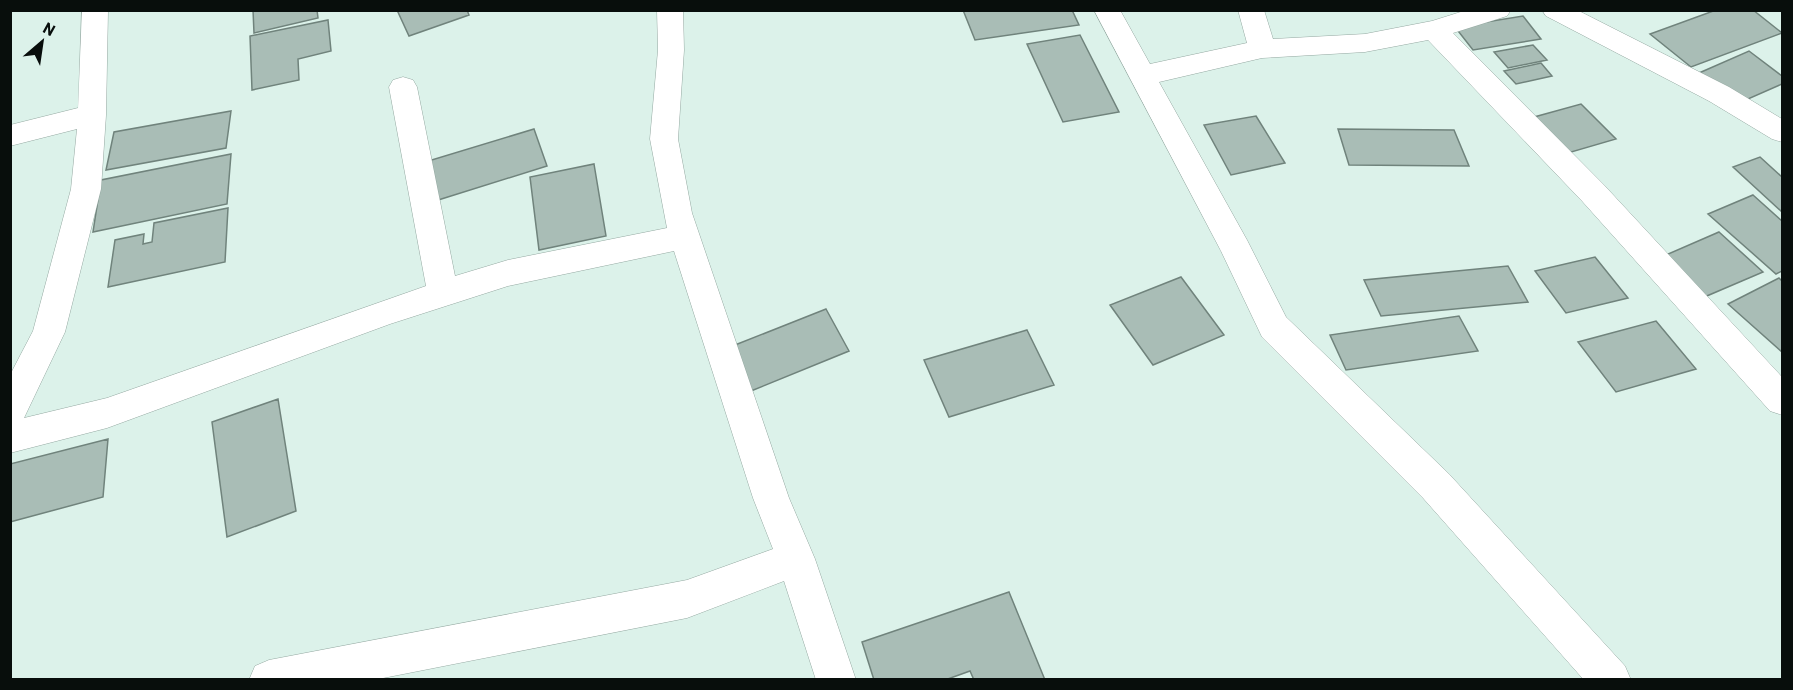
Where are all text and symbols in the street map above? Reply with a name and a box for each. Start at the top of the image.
north arrow [12,12,72,72]
text: N [40,18,59,39]

